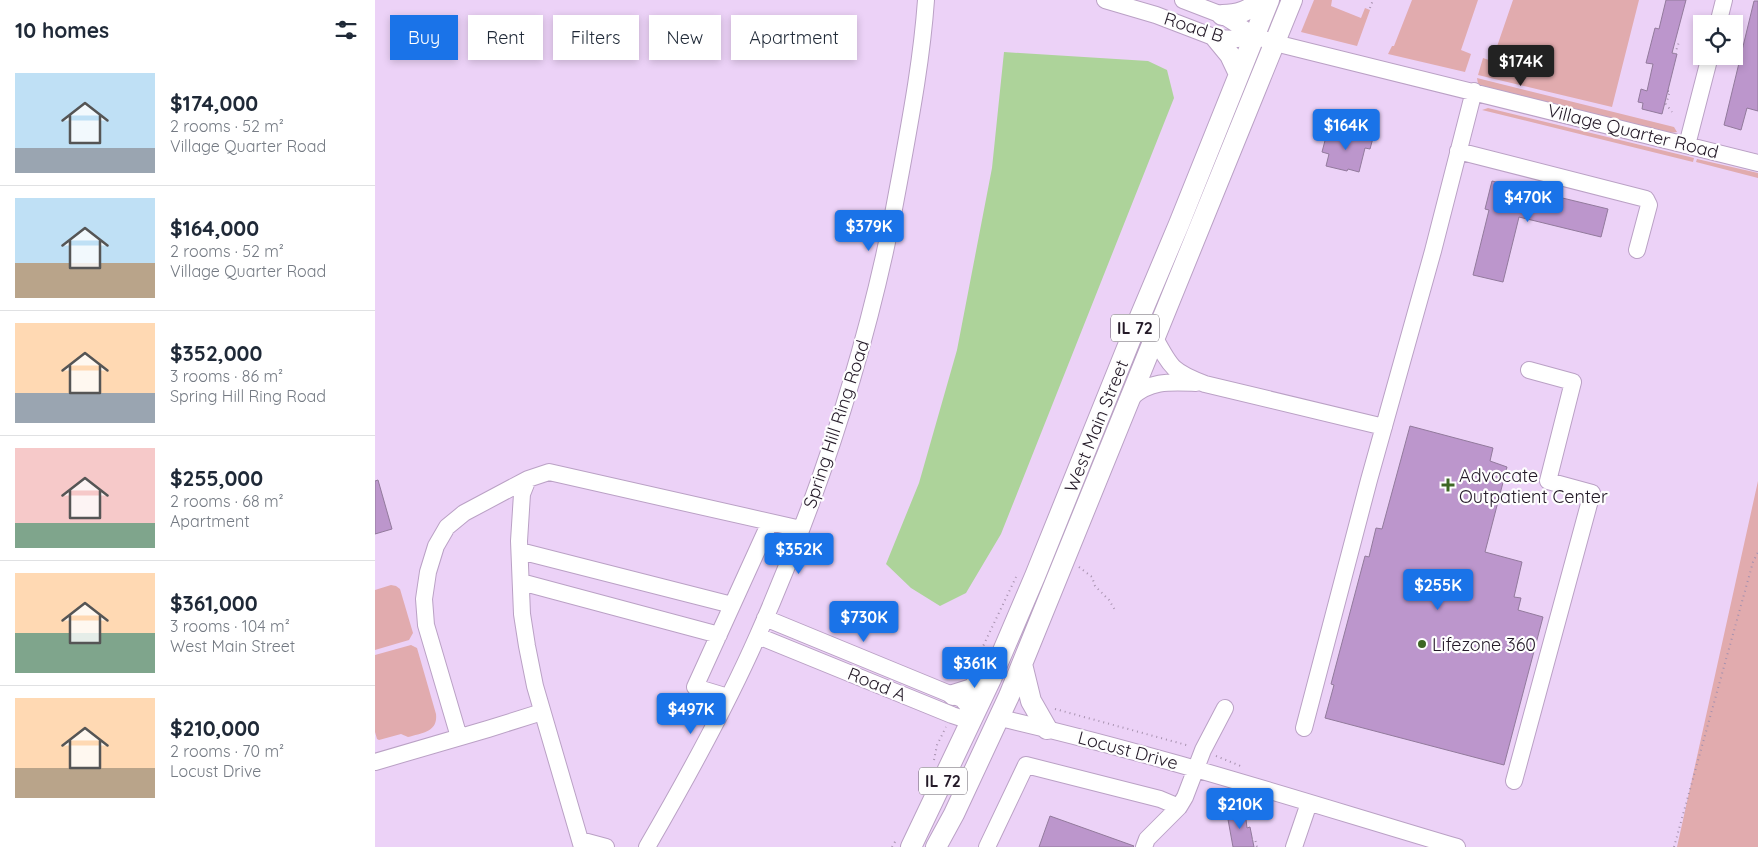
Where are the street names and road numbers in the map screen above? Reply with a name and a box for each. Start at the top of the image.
street label: Road B [1161,7,1227,47]
street label: Village Quarter Road [1545,99,1721,163]
road number: IL 72 [1111,314,1159,342]
street label: Spring Hill Ring Road [798,337,874,511]
street label: West Main Street [1059,356,1133,496]
street label: Road A [844,662,910,706]
street label: Locust Drive [1075,726,1181,774]
road number: IL 72 [919,768,967,794]

